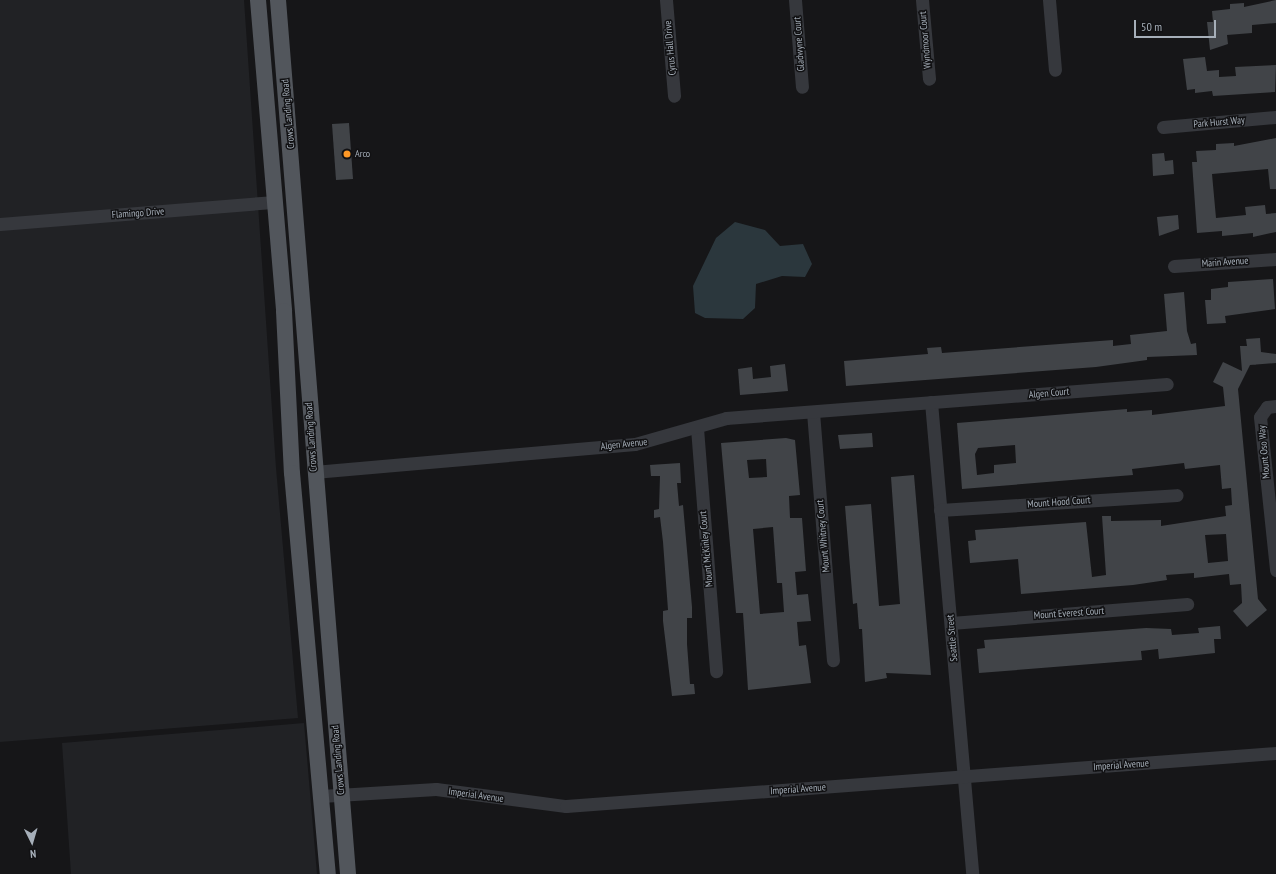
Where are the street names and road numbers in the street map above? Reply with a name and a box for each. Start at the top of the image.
street label: Wyndmoor Court [917,11,933,69]
street label: Gladwyne Court [791,16,807,72]
street label: Cyrus Hall Drive [662,20,678,76]
street label: Crows Landing Road [279,79,297,149]
street label: Park Hurst Way [1193,114,1245,130]
street label: Flamingo Drive [111,205,165,221]
street label: Marin Avenue [1201,254,1249,270]
street label: Algen Court [1028,385,1070,401]
street label: Crows Landing Road [303,402,319,472]
street label: Mount Oso Way [1256,425,1272,479]
street label: Algen Avenue [600,436,648,452]
street label: Mount Hood Court [1027,494,1091,510]
street label: Mount Whitney Court [814,499,832,573]
street label: Mount McKinley Court [697,510,715,588]
street label: Mount Everest Court [1033,605,1105,621]
street label: Seattle Street [944,614,960,662]
street label: Crows Landing Road [329,725,347,795]
street label: Imperial Avenue [1093,757,1149,773]
street label: Imperial Avenue [770,781,826,797]
street label: Imperial Avenue [447,785,505,805]

